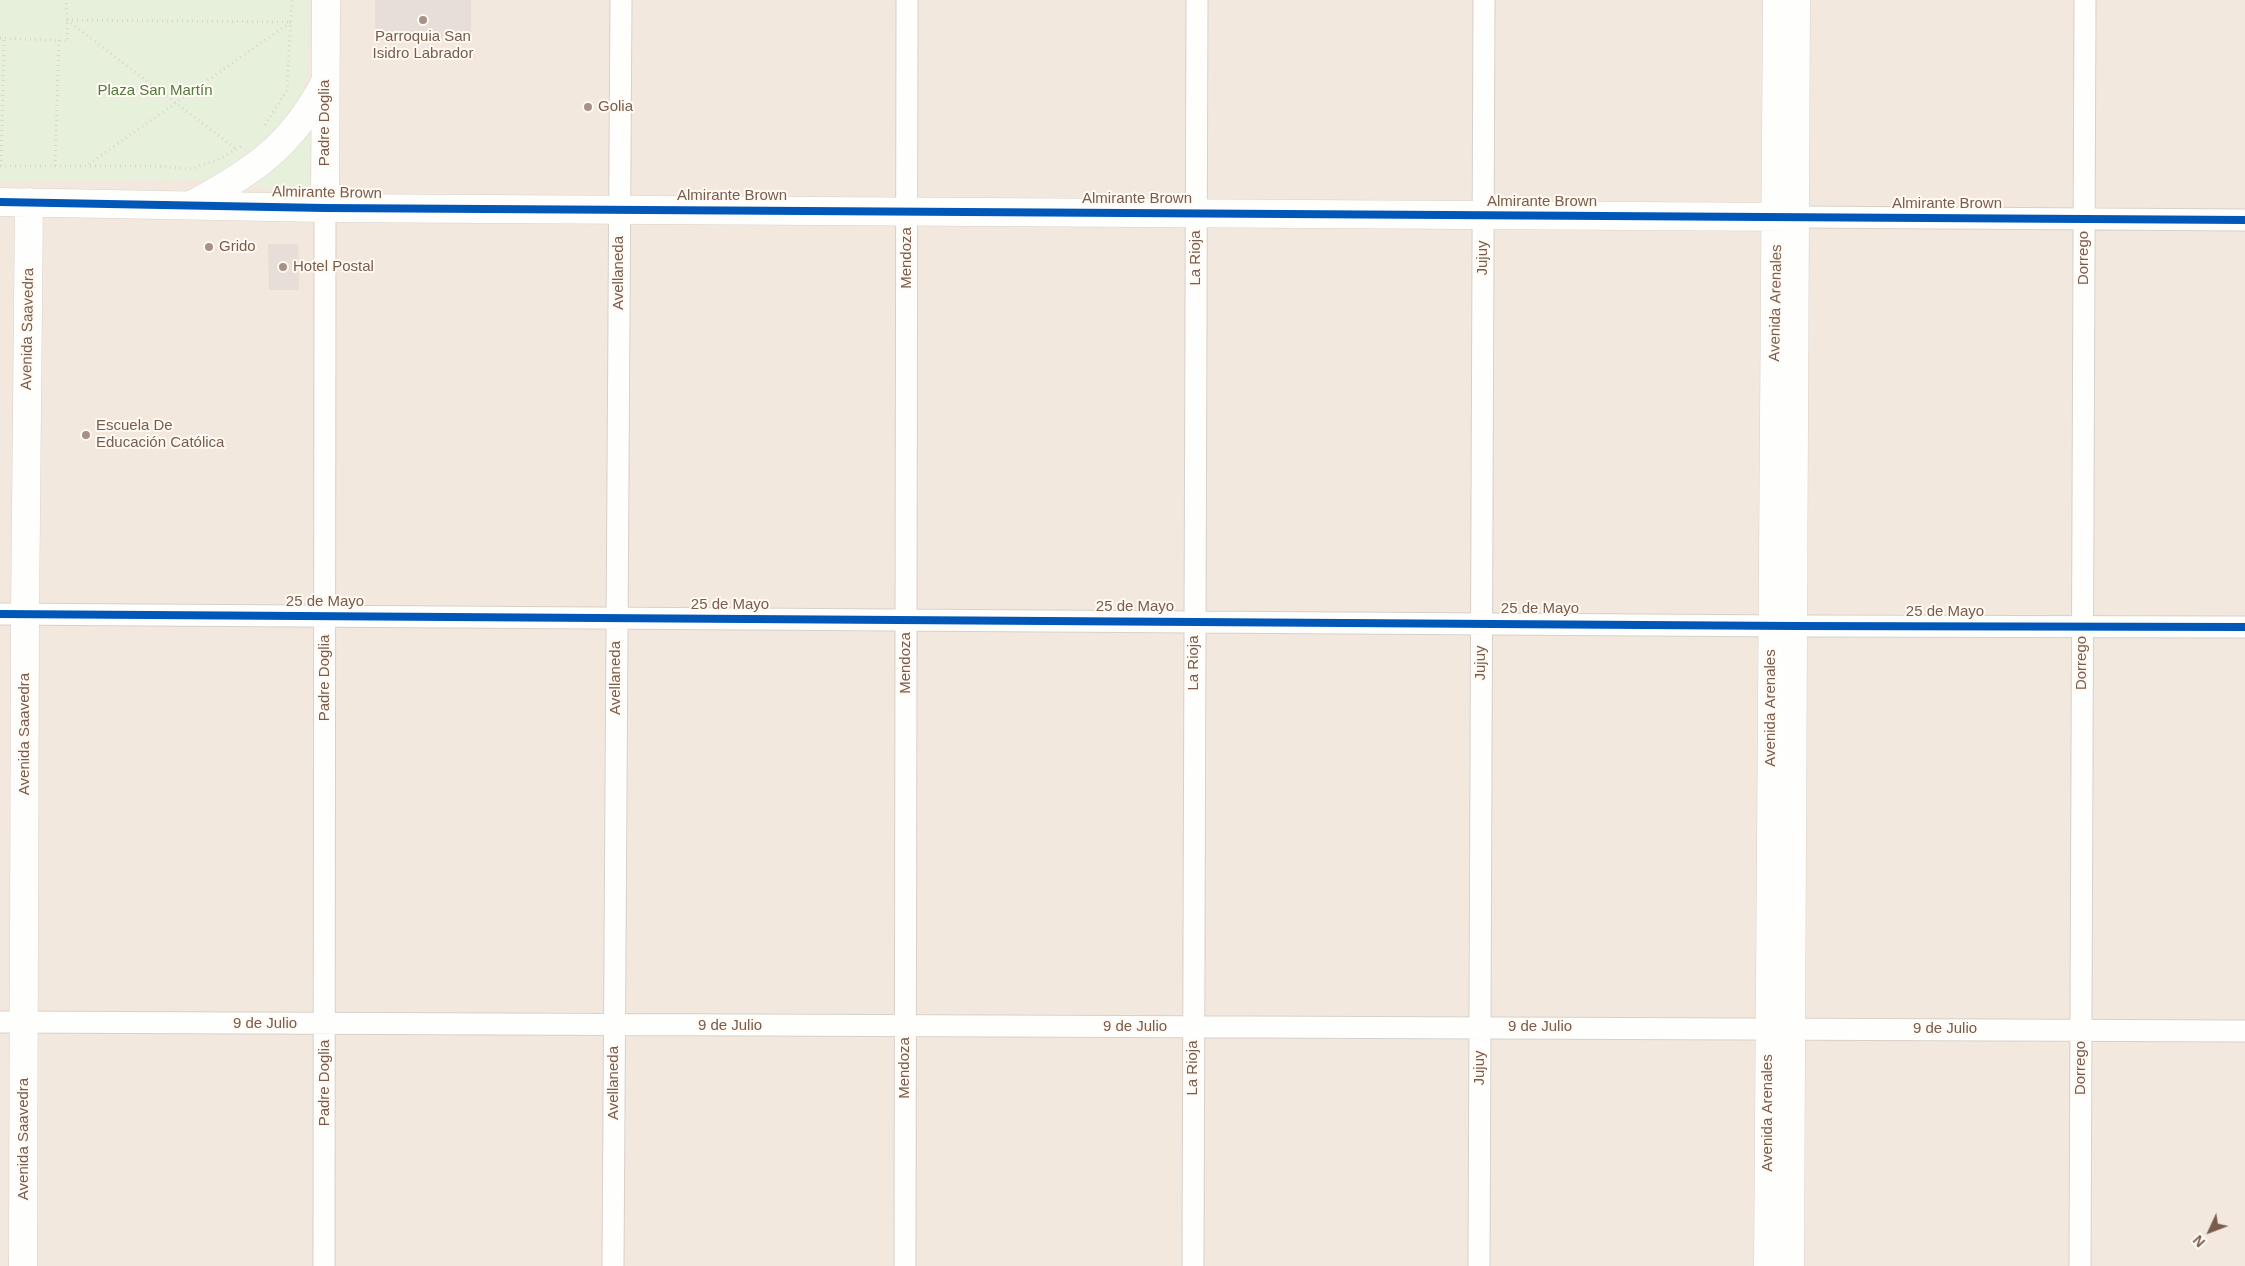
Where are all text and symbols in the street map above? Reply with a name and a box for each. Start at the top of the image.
marker: Parroquia San Isidro Labrador [417,14,429,26]
place label: Parroquia San Isidro Labrador [373,28,473,63]
street label: Padre Doglia [316,80,334,166]
park label: Plaza San Martín [97,82,213,100]
place label: Golia [598,98,633,116]
marker: Golia [582,101,594,113]
street label: Almirante Brown [272,183,382,203]
street label: Almirante Brown [677,187,787,205]
street label: Almirante Brown [1082,190,1192,208]
street label: Almirante Brown [1487,193,1597,211]
street label: Almirante Brown [1892,195,2002,213]
street label: Mendoza [898,227,916,289]
street label: La Rioja [1187,230,1205,286]
street label: Dorrego [2075,231,2093,285]
street label: Avellaneda [610,236,628,310]
place label: Grido [219,238,256,256]
street label: Jujuy [1474,240,1492,276]
marker: Grido [203,241,215,253]
street label: Avenida Arenales [1766,244,1786,362]
place label: Hotel Postal [293,258,374,276]
marker: Hotel Postal [277,261,289,273]
street label: Avenida Saavedra [18,268,38,390]
place label: Escuela De Educación Católica [96,417,224,452]
marker: Escuela De Educación Católica [80,429,92,441]
street label: 25 de Mayo [286,593,364,611]
street label: 25 de Mayo [691,596,769,614]
street label: 25 de Mayo [1096,598,1174,616]
street label: 25 de Mayo [1501,600,1579,618]
street label: 25 de Mayo [1906,603,1984,621]
street label: Mendoza [897,632,915,694]
street label: Padre Doglia [316,635,334,721]
street label: La Rioja [1185,635,1203,691]
street label: Dorrego [2073,636,2091,690]
street label: Avellaneda [607,641,625,715]
street label: Jujuy [1472,645,1490,681]
street label: Avenida Arenales [1762,649,1780,767]
street label: Avenida Saavedra [16,673,34,795]
street label: 9 de Julio [233,1015,297,1033]
street label: 9 de Julio [698,1017,762,1035]
street label: 9 de Julio [1103,1018,1167,1036]
street label: 9 de Julio [1508,1018,1572,1036]
street label: 9 de Julio [1913,1020,1977,1038]
street label: Mendoza [896,1037,914,1099]
street label: Padre Doglia [316,1040,334,1126]
street label: La Rioja [1184,1040,1202,1096]
street label: Dorrego [2072,1041,2090,1095]
street label: Avellaneda [605,1046,623,1120]
street label: Jujuy [1471,1050,1489,1086]
street label: Avenida Arenales [1759,1054,1777,1172]
street label: Avenida Saavedra [15,1078,33,1200]
north arrow [2185,1206,2235,1256]
text: N [2190,1232,2208,1250]

